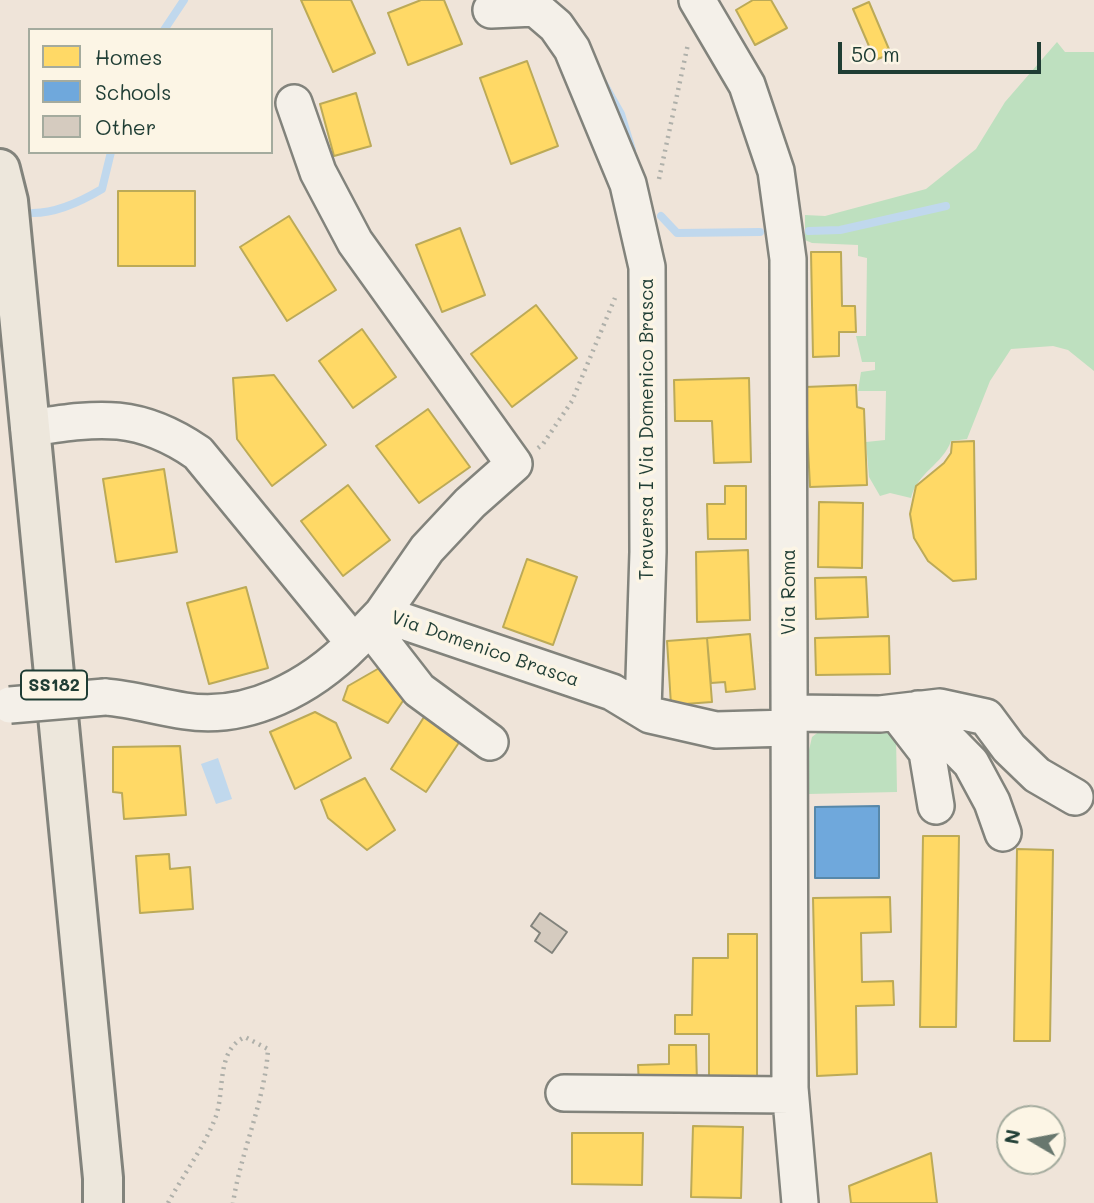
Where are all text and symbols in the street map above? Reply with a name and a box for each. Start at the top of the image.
legend [28,28,273,154]
scale bar [842,28,1045,72]
text: 50 m [851,40,900,67]
text: Homes [95,43,162,70]
text: Schools [95,78,171,105]
text: Other [95,113,156,140]
street label: Traversa I Via Domenico Brasca [636,278,658,580]
street label: Via Roma [778,549,800,635]
street label: Via Domenico Brasca [388,606,582,692]
road number: SS182 [21,670,87,700]
north arrow [996,1105,1066,1175]
text: N [998,1127,1025,1146]

